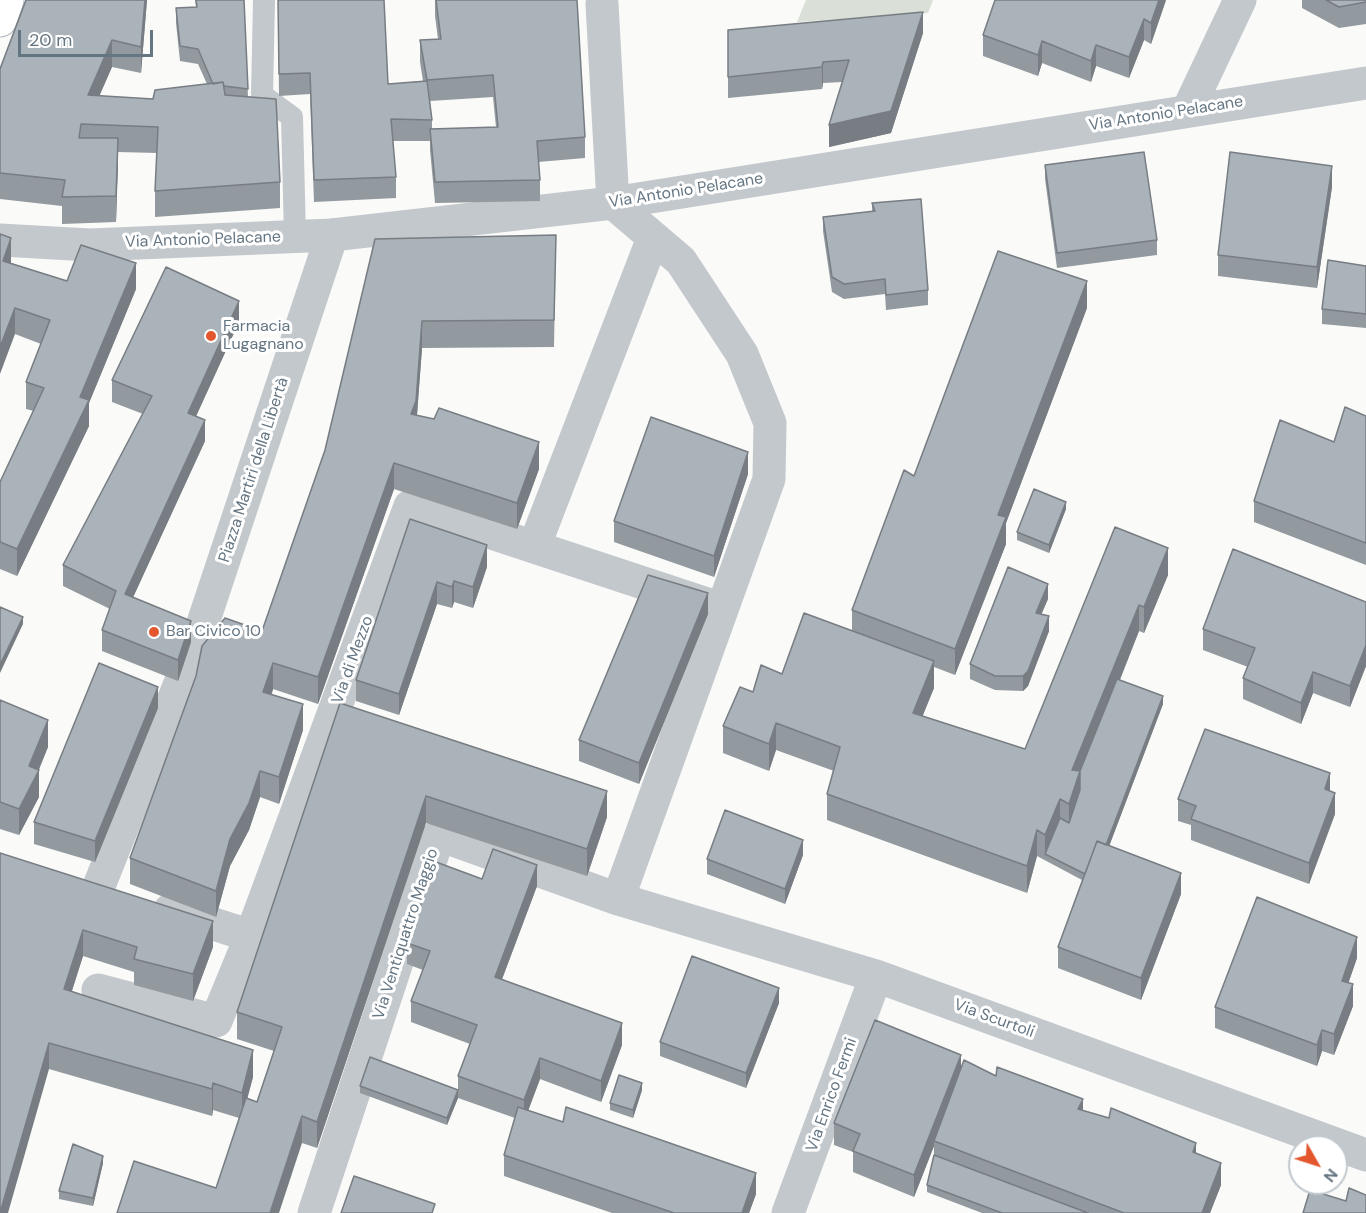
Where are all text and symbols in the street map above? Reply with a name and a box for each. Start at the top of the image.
scale bar [21,18,156,56]
text: 20 m [29,28,72,52]
street label: Via Antonio Pelacane [1087,92,1245,136]
street label: Via Antonio Pelacane [607,169,765,213]
street label: Via Antonio Pelacane [125,228,281,252]
place label: Farmacia Lugagnano [223,317,304,355]
marker: Farmacia Lugagnano [204,329,218,343]
street label: Piazza Martiri della Libertà [215,375,293,565]
street label: Via di Mezzo [328,613,378,707]
place label: Bar Civico 10 [166,622,261,642]
marker: Bar Civico 10 [147,625,161,639]
street label: Via Ventiquattro Maggio [369,846,443,1022]
street label: Via Scurtoli [951,996,1037,1042]
street label: Via Enrico Fermi [803,1035,861,1155]
north arrow [1288,1135,1348,1195]
text: N [1319,1164,1343,1187]

